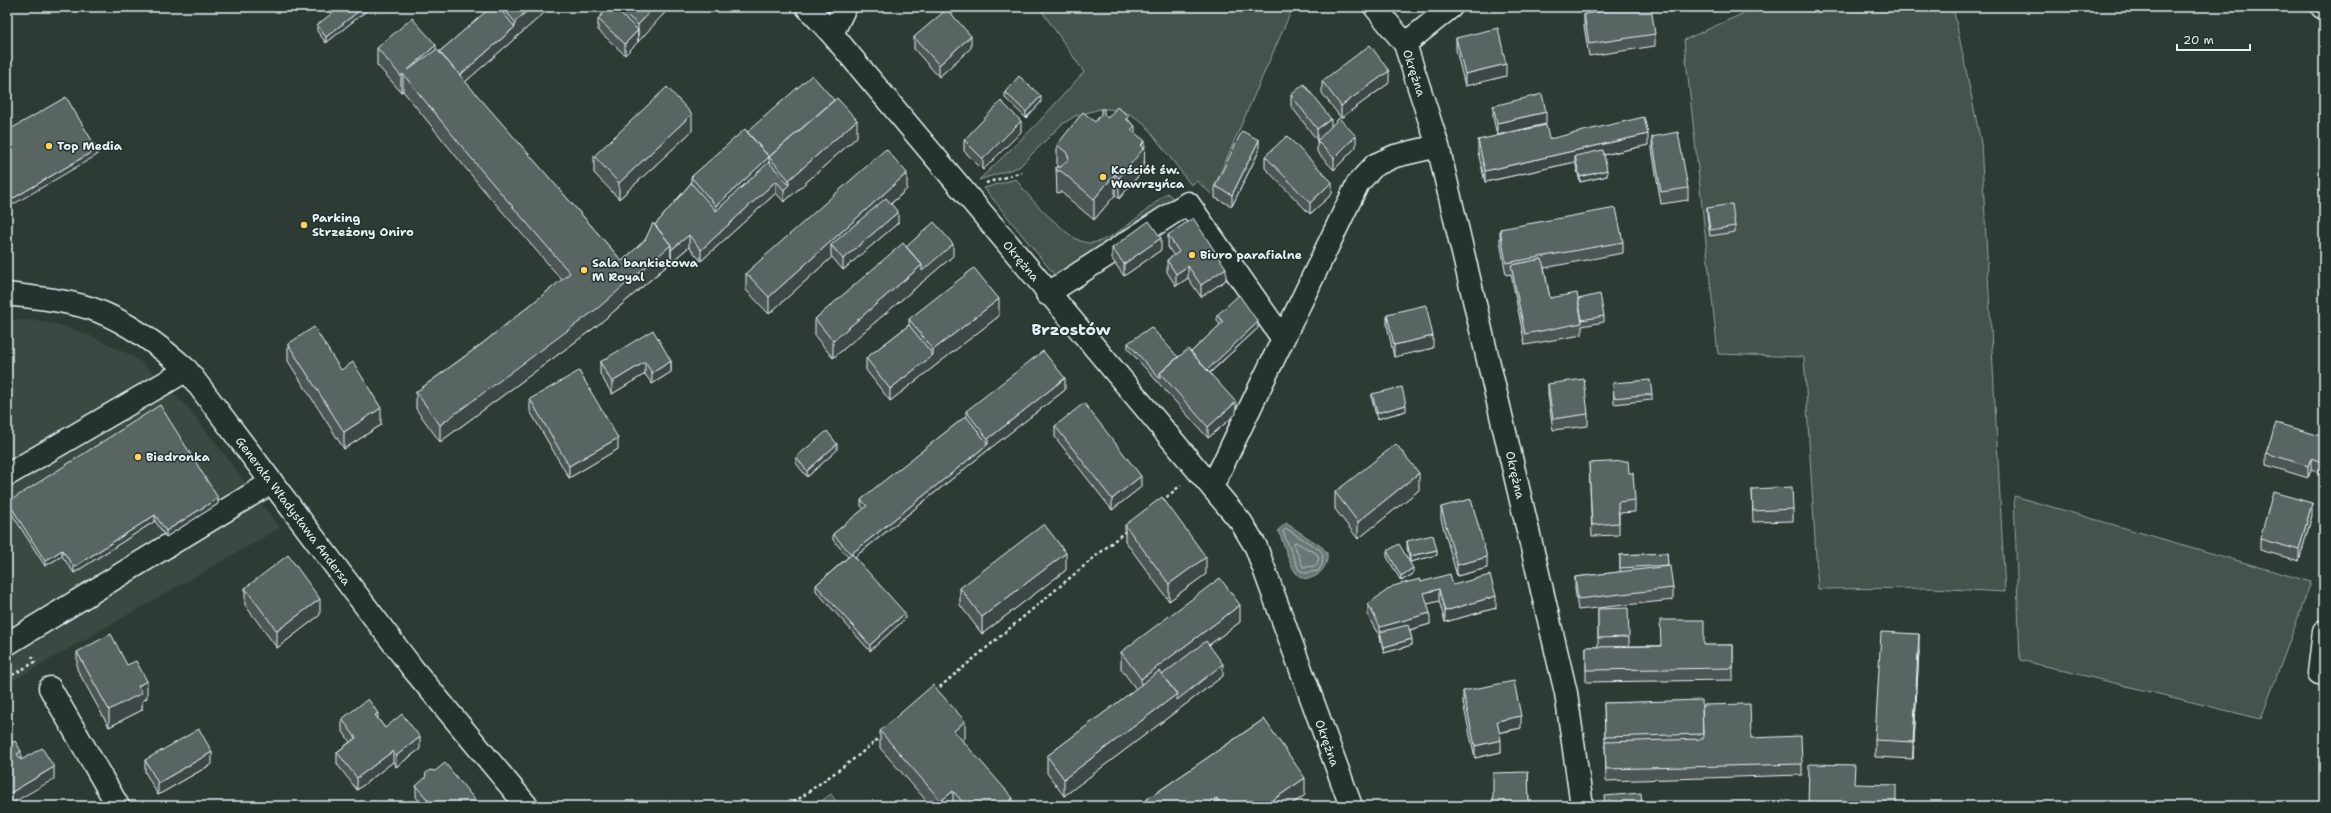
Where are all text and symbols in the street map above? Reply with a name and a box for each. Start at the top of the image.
scale bar [2177,26,2250,52]
text: 20 m [2183,32,2214,48]
street label: Okrężna [1399,47,1429,99]
place label: Top Media [57,138,123,154]
marker: Top Media [44,141,54,151]
place label: Kościół św. Wawrzyńca [1111,162,1185,192]
marker: Kościół św. Wawrzyńca [1098,172,1108,182]
place label: Parking Strzeżony Oniro [312,210,414,240]
marker: Parking Strzeżony Oniro [299,220,309,230]
street label: Okrężna [999,237,1043,285]
place label: Biuro parafialne [1200,247,1302,263]
marker: Biuro parafialne [1187,250,1197,260]
place label: Sala bankietowa M Royal [592,255,699,285]
marker: Sala bankietowa M Royal [579,265,589,275]
district label: Brzostów [1031,319,1111,340]
street label: Generała Władysława Andersa [232,433,355,589]
place label: Biedronka [146,449,211,465]
street label: Okrężna [1502,450,1528,501]
marker: Biedronka [133,452,143,462]
street label: Okrężna [1311,717,1343,769]

